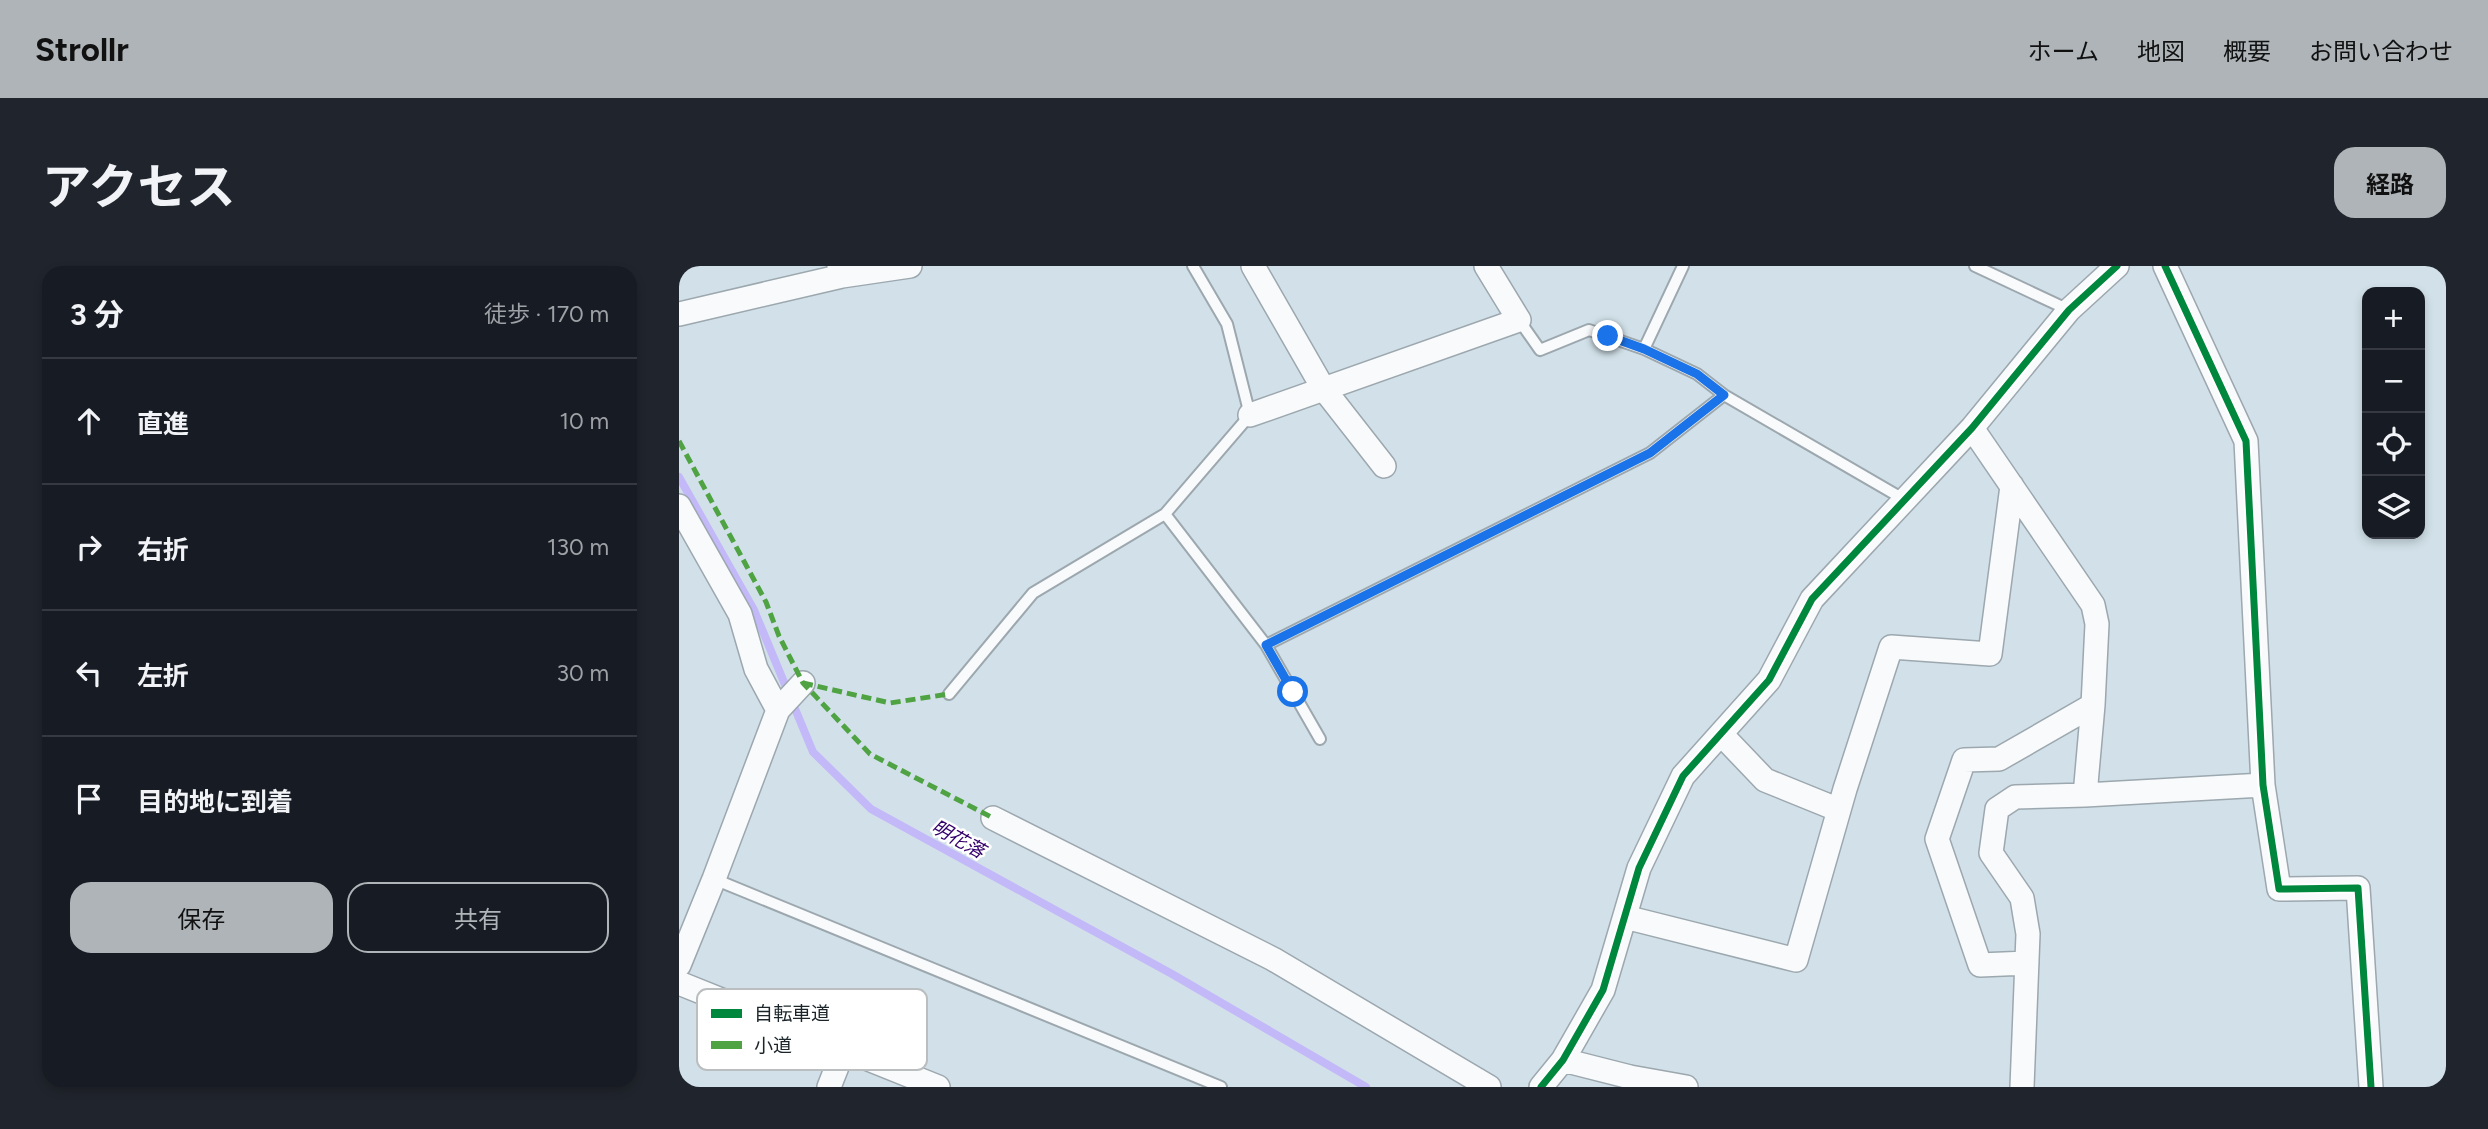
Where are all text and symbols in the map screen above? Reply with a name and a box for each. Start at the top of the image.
text: Strollr [35,30,129,69]
text: ホーム [2028,37,2099,66]
text: 地図 [2137,37,2185,66]
text: 概要 [2223,37,2271,66]
text: お問い合わせ [2309,37,2453,66]
button: 経路 [2334,147,2446,218]
text: アクセス [42,157,236,216]
map controls [2362,287,2425,539]
button: + [2362,287,2425,350]
text: 3 分 [70,296,124,333]
text: 徒歩 · 170 m [484,300,609,328]
route end [1592,320,1623,351]
button: − [2362,350,2425,413]
icon: ahead [70,402,108,440]
text: 10 m [560,407,609,435]
text: 直進 [137,408,189,440]
button: locate [2362,413,2425,476]
button: layers [2362,476,2425,539]
icon: right [70,528,108,566]
text: 130 m [547,533,609,561]
text: 右折 [137,534,189,566]
icon: left [70,654,108,692]
text: 30 m [556,659,609,687]
text: 左折 [137,660,189,692]
route start [1277,676,1308,707]
icon: arrive [70,780,108,818]
text: 目的地に到着 [137,786,293,818]
water label: 明花落 [927,815,991,864]
button: 保存 [70,882,333,953]
button: 共有 [347,882,609,953]
legend [697,989,927,1070]
text: 自転車道 [754,1002,830,1025]
text: 小道 [754,1034,792,1057]

